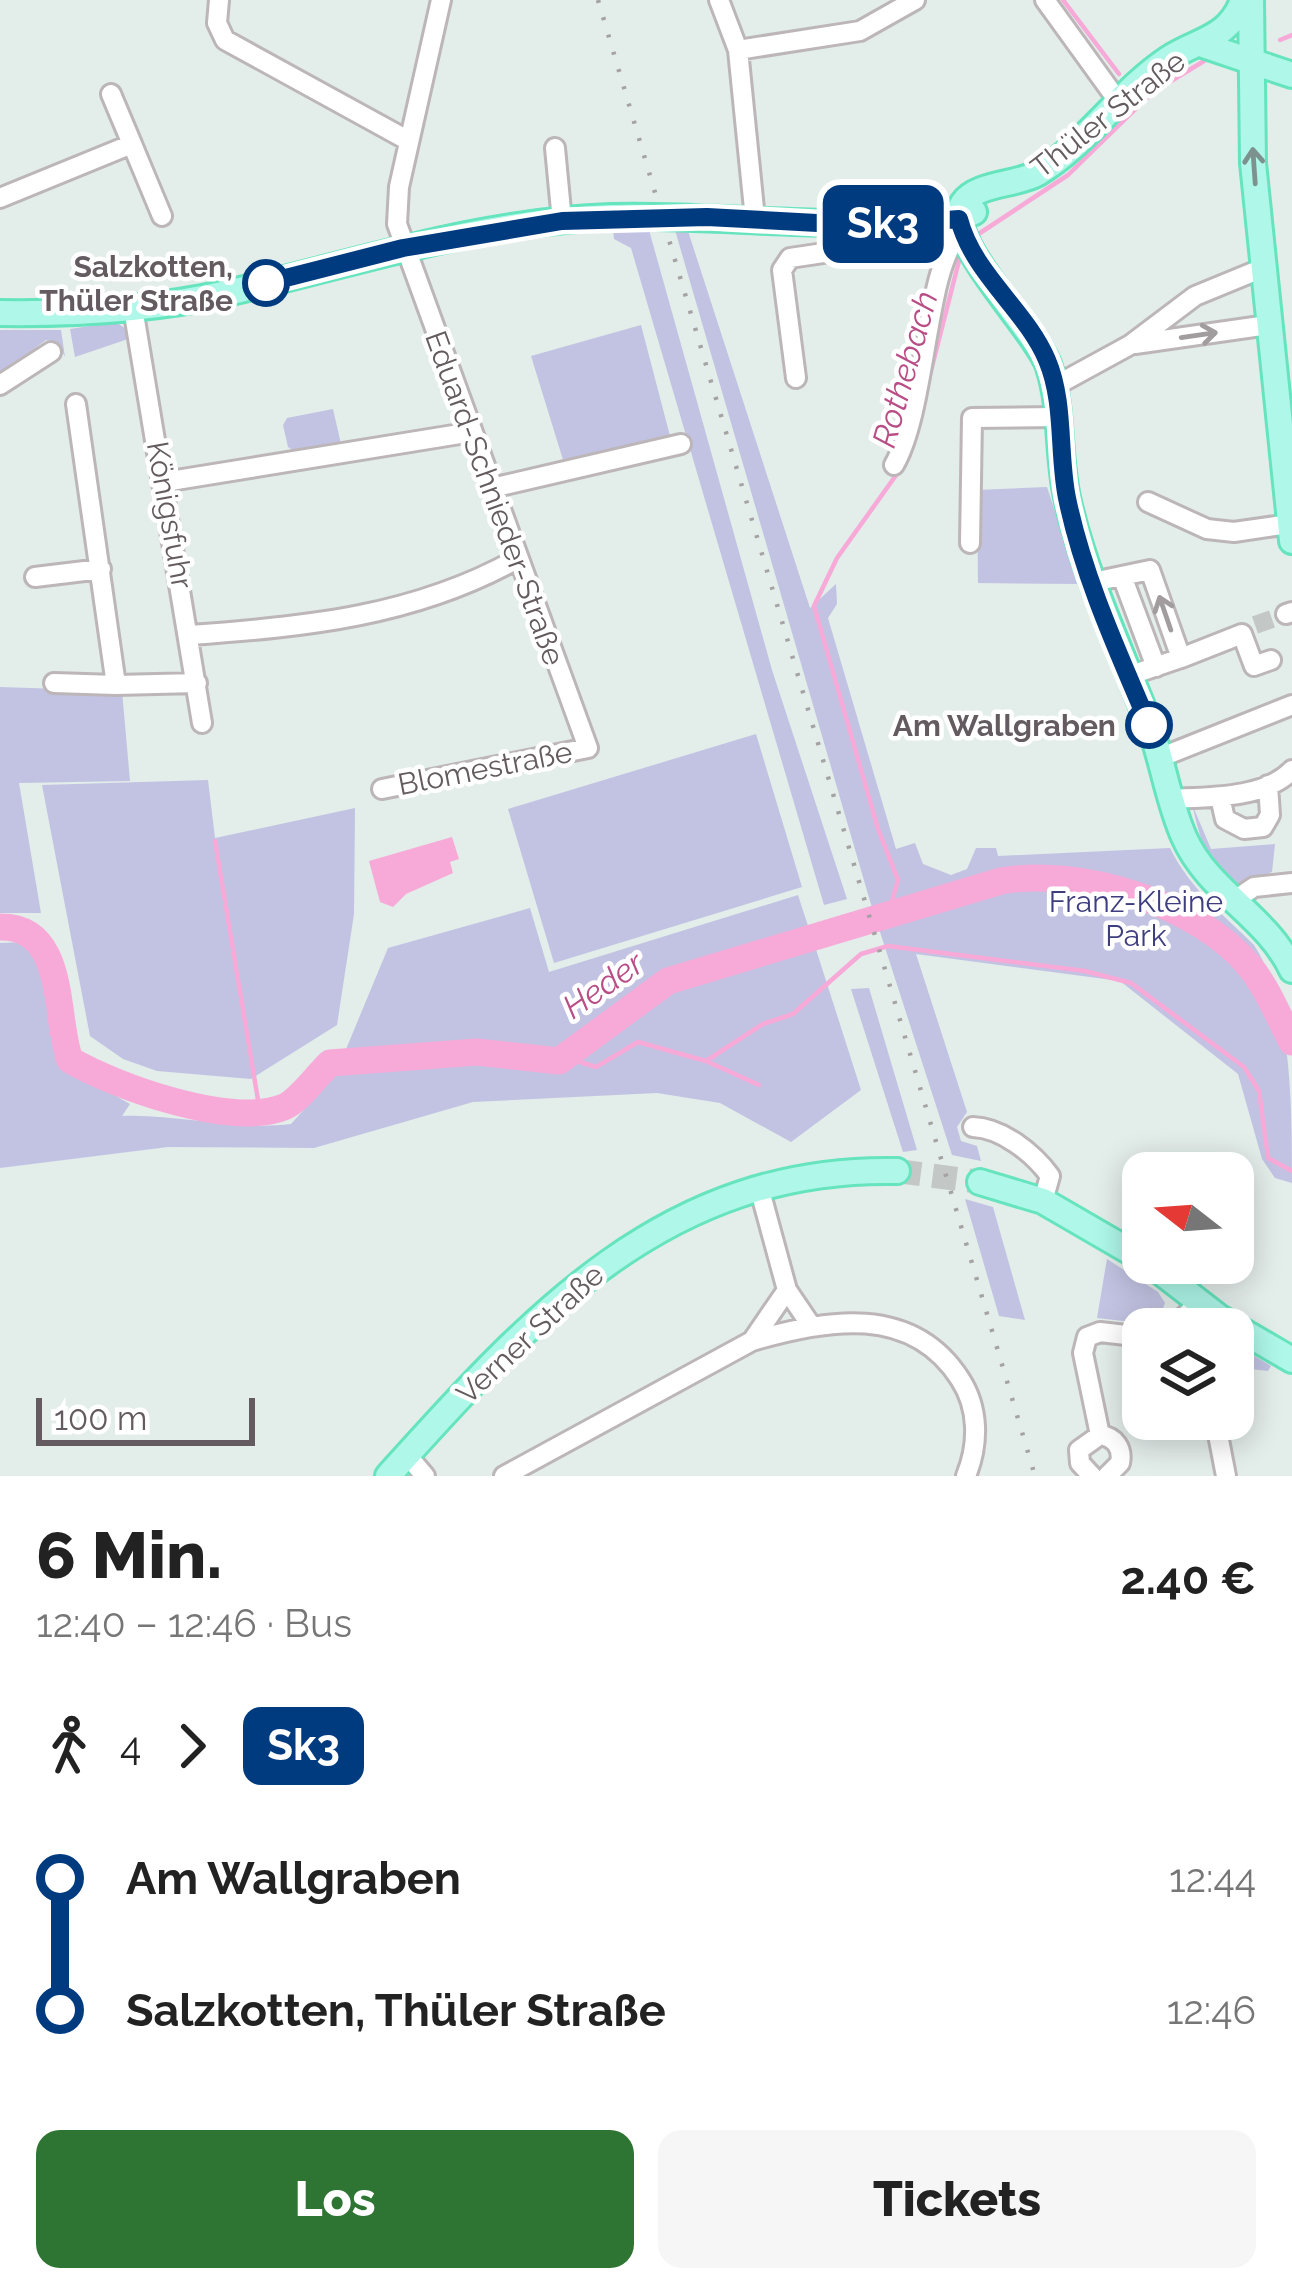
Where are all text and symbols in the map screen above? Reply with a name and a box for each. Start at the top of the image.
street label: Thüler Straße [1024,43,1192,185]
one-way arrow [1242,147,1265,186]
line badge: Sk3 [814,185,952,263]
text: Sk3 [847,199,919,248]
place label: Salzkotten, Thüler Straße [39,249,233,318]
marker: Salzkotten, Thüler Straße [244,261,288,305]
water label: Rothebach [864,286,946,452]
one-way arrow [1179,323,1218,346]
street label: Eduard-Schnieder-Straße [418,326,572,670]
street label: Königsfuhr [140,439,200,592]
one-way arrow [1153,595,1174,632]
marker: Am Wallgraben [1127,703,1171,747]
place label: Am Wallgraben [893,708,1116,743]
street label: Blomestraße [395,734,575,802]
park label: Franz-Kleine Park [1049,884,1223,953]
water label: Heder [555,942,652,1027]
north arrow [1122,1152,1254,1284]
map controls [1122,1152,1254,1440]
street label: Verner Straße [449,1257,611,1411]
button: layers [1122,1308,1254,1440]
scale bar [36,1392,255,1445]
text: 100 m [54,1399,147,1438]
text: 6 Min. [36,1516,222,1593]
text: 2.40 € [1120,1552,1256,1605]
text: 12:40 – 12:46 · Bus [36,1600,352,1646]
icon: walk [36,1713,102,1779]
icon: forward [159,1713,225,1779]
text: Sk3 [267,1721,340,1770]
text: 4 [120,1723,141,1769]
text: Am Wallgraben [126,1852,461,1905]
text: 12:44 [1169,1855,1256,1901]
text: Salzkotten, Thüler Straße [126,1984,666,2037]
text: 12:46 [1167,1987,1256,2033]
button: Los [36,2130,634,2268]
button: Tickets [658,2130,1256,2268]

